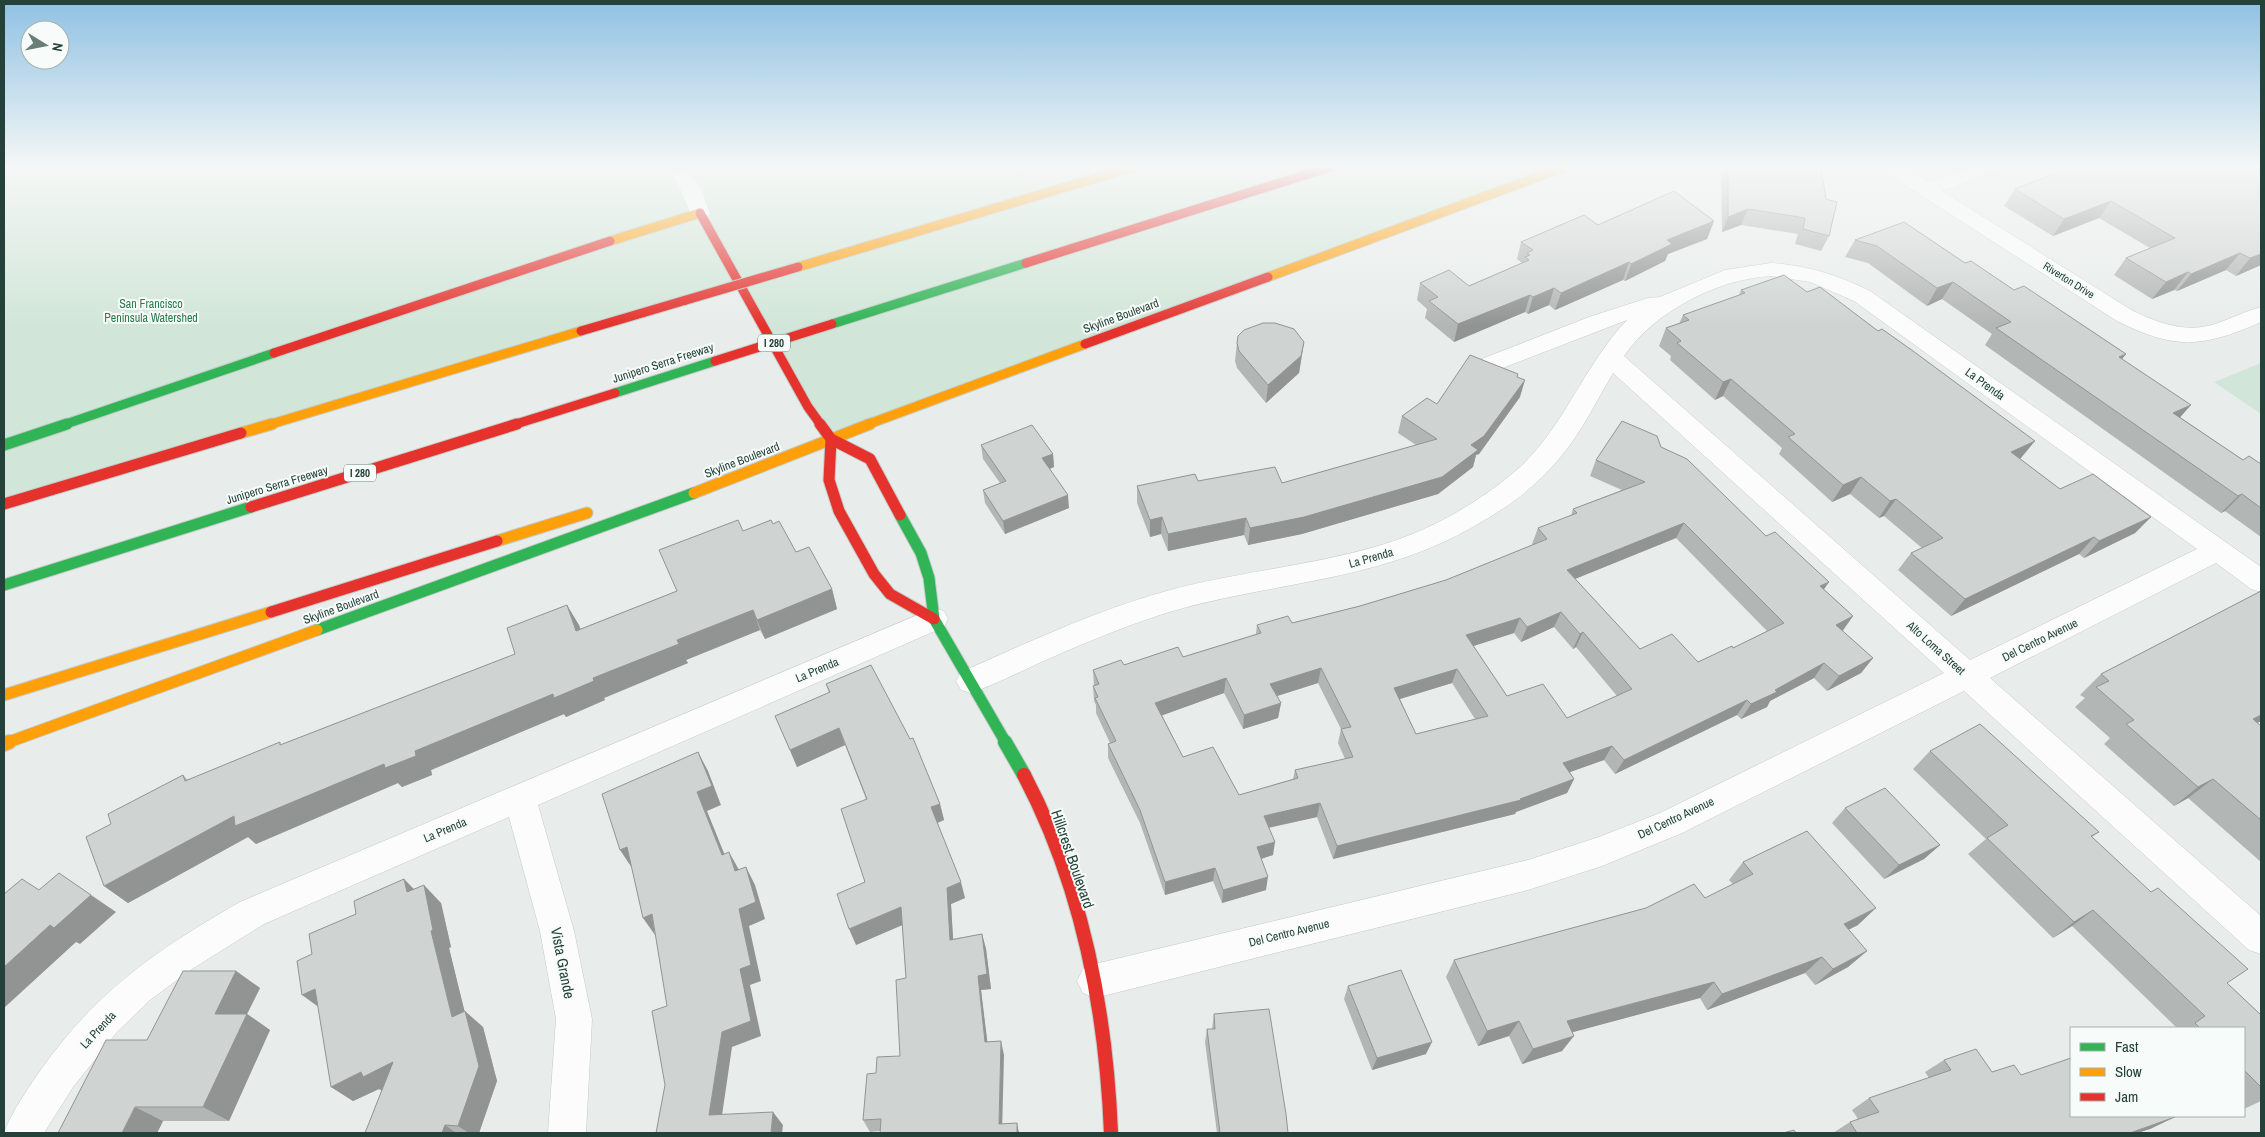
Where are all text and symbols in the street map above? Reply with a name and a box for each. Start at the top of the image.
north arrow [20,20,70,70]
text: N [48,42,67,53]
street label: Riverton Drive [2041,259,2097,301]
street label: Skyline Boulevard [1081,295,1161,337]
park label: San Francisco Peninsula Watershed [104,296,198,326]
road number: I 280 [758,334,790,352]
street label: Junipero Serra Freeway [610,339,716,387]
street label: La Prenda [1962,364,2008,404]
street label: Skyline Boulevard [702,438,782,482]
street label: Junipero Serra Freeway [224,462,330,508]
road number: I 280 [344,464,376,482]
street label: La Prenda [1347,544,1396,572]
street label: Skyline Boulevard [301,586,381,628]
street label: Del Centro Avenue [1999,615,2081,665]
street label: Alto Loma Street [1903,617,1969,679]
street label: La Prenda [793,654,842,686]
street label: Del Centro Avenue [1635,793,1717,843]
street label: Hillcrest Boulevard [1046,807,1100,911]
street label: La Prenda [421,814,470,846]
street label: Del Centro Avenue [1247,915,1331,951]
street label: Vista Grande [546,926,580,1001]
street label: La Prenda [77,1008,120,1052]
legend [2070,1027,2245,1117]
text: Fast [2115,1036,2139,1057]
text: Slow [2115,1061,2142,1082]
text: Jam [2115,1086,2138,1107]

